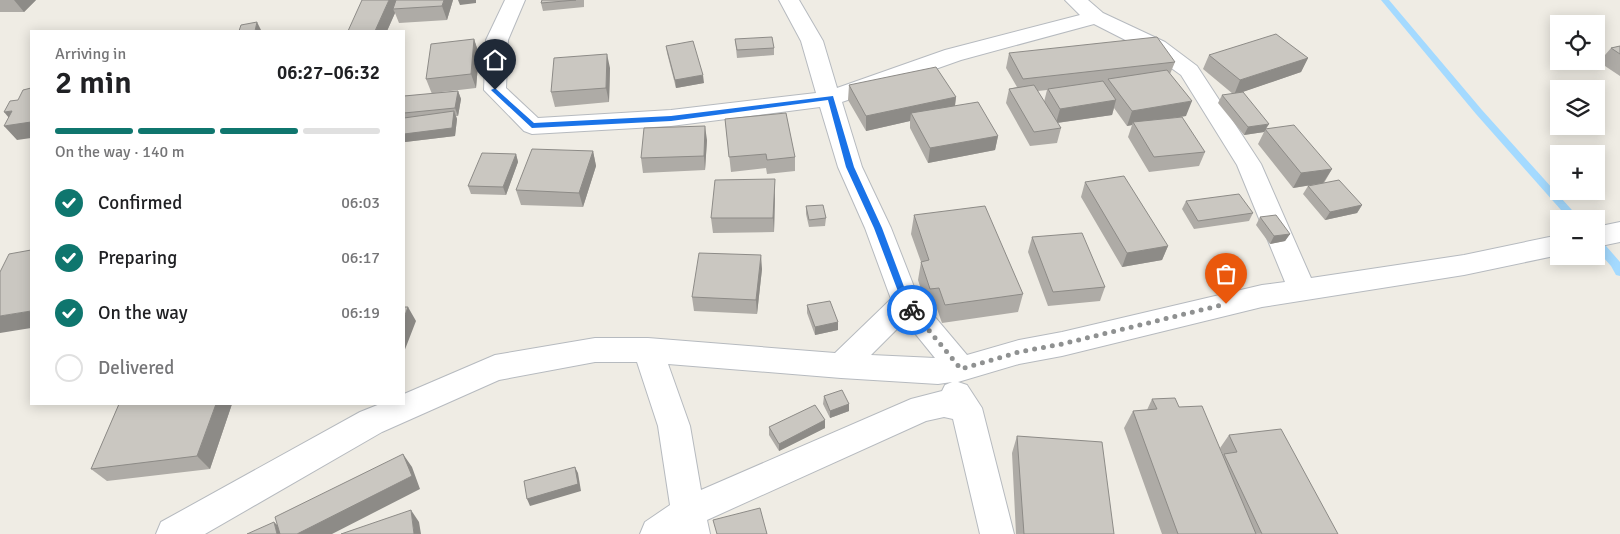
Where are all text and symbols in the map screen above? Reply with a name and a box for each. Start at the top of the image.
map controls [1550,15,1605,265]
button: locate [1550,15,1605,70]
pin [474,39,516,90]
text: Arriving in [55,44,126,64]
icon: home [481,46,509,74]
text: 06:27–06:32 [277,61,380,85]
text: 2 min [55,63,132,102]
button: layers [1550,80,1605,135]
text: On the way · 140 m [55,142,185,162]
button: + [1550,145,1605,200]
icon: check [55,189,83,217]
text: Confirmed [98,191,182,215]
text: 06:03 [341,193,380,213]
button: − [1550,210,1605,265]
icon: check [55,244,83,272]
text: Preparing [98,246,177,270]
text: 06:17 [341,248,380,268]
pin [1205,253,1247,304]
icon: bag [1212,260,1240,288]
courier [887,285,937,335]
icon: bike [898,296,926,324]
icon: check [55,299,83,327]
text: On the way [98,301,188,325]
text: 06:19 [341,303,380,323]
text: Delivered [98,356,174,380]

